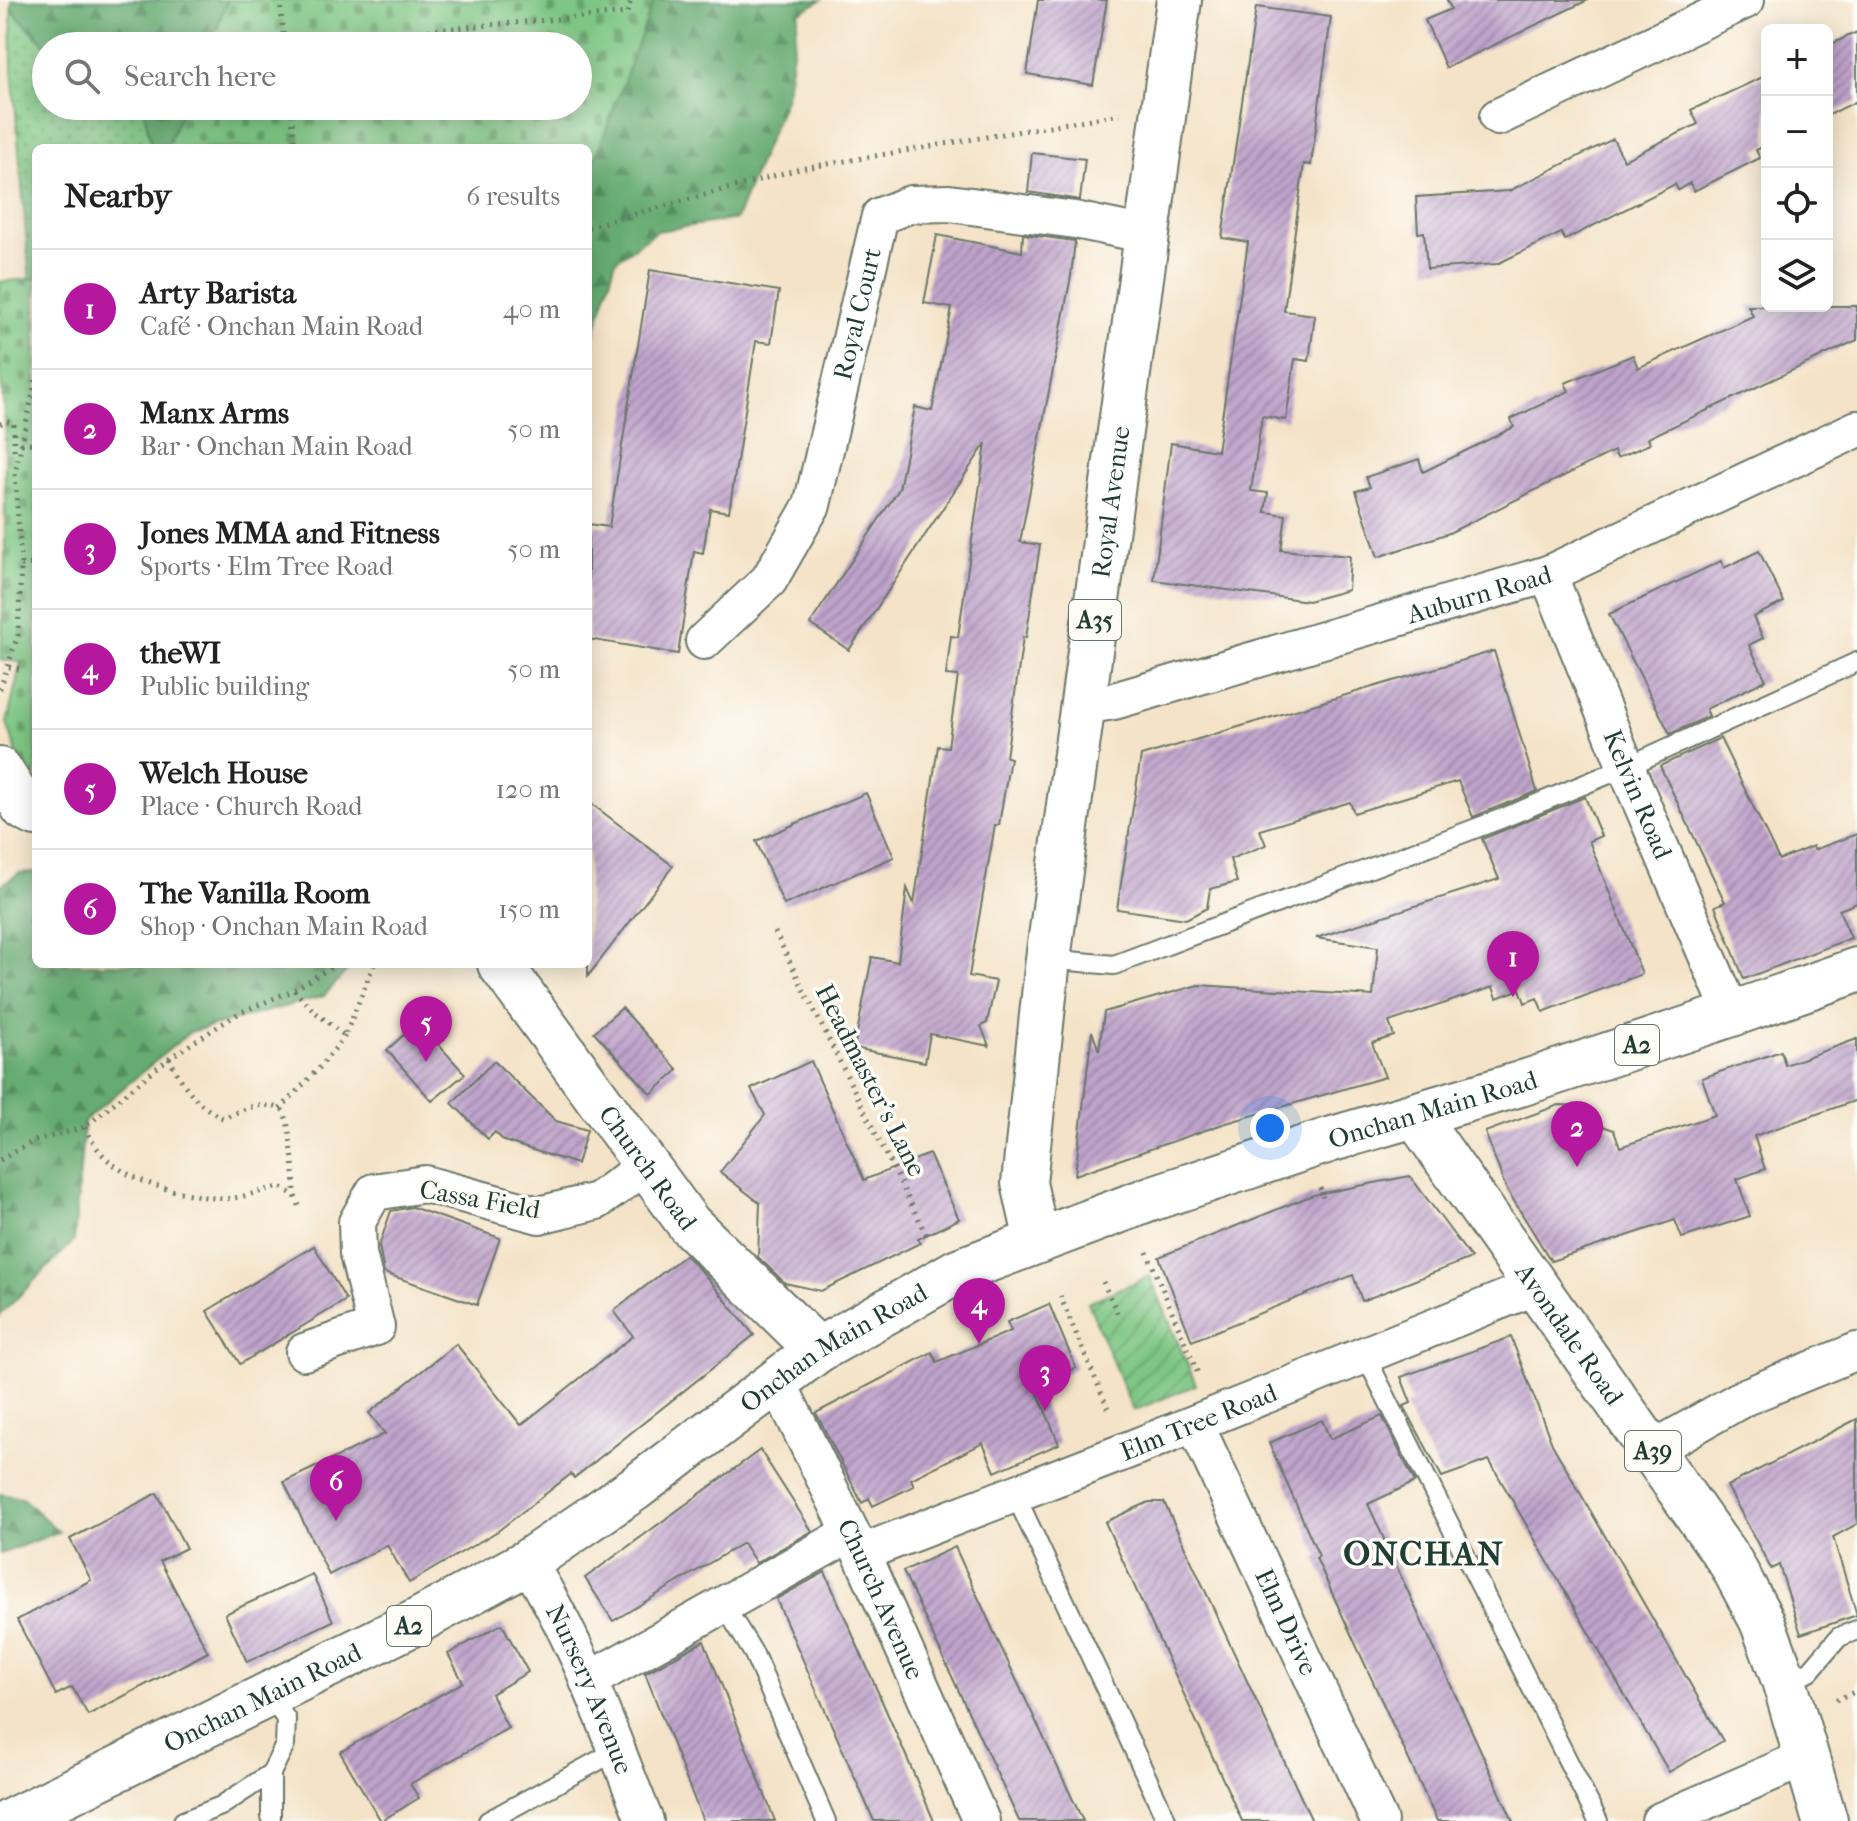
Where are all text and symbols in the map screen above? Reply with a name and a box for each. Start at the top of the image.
map controls [1761,24,1833,312]
button: + [1761,24,1833,96]
search box [32,32,592,120]
icon: search [60,54,104,98]
text: Search here [124,59,276,94]
button: − [1761,96,1833,168]
button: locate [1761,168,1833,240]
text: Nearby [64,176,171,216]
text: 6 results [466,181,560,212]
button: layers [1761,240,1833,312]
street label: Royal Court [827,244,888,383]
text: Arty Barista [140,276,296,311]
text: 1 [85,294,95,325]
text: 40 m [503,294,560,325]
text: Café · Onchan Main Road [140,311,423,342]
text: Manx Arms [140,396,289,431]
text: 2 [83,414,97,445]
text: 50 m [507,414,560,445]
street label: Royal Avenue [1085,424,1137,580]
text: Bar · Onchan Main Road [140,431,413,462]
text: Jones MMA and Fitness [140,516,440,551]
text: 3 [85,534,95,565]
text: 50 m [507,534,560,565]
text: Sports · Elm Tree Road [140,551,393,582]
street label: Auburn Road [1403,559,1556,631]
road number: A35 [1069,600,1121,640]
text: theWI [140,636,221,671]
text: 4 [82,654,98,685]
text: 50 m [507,654,560,685]
text: Public building [140,671,309,702]
street label: Kelvin Road [1597,725,1679,865]
text: Welch House [140,756,308,791]
text: 5 [84,774,96,805]
text: 120 m [496,774,560,805]
text: Place · Church Road [140,791,362,822]
text: The Vanilla Room [140,876,370,911]
text: 6 [83,894,97,925]
text: 150 m [498,894,560,925]
text: Shop · Onchan Main Road [140,911,428,942]
pin: 1 [1487,931,1539,997]
street label: Headmaster's Lane [809,979,933,1182]
pin: 5 [400,996,452,1062]
road number: A2 [1615,1025,1659,1065]
street label: Onchan Main Road [1325,1064,1542,1155]
street label: Church Road [592,1100,704,1237]
pin: 2 [1551,1101,1603,1167]
your location [1250,1108,1290,1148]
street label: Cassa Field [417,1174,543,1225]
street label: Avondale Road [1508,1257,1630,1412]
street label: Onchan Main Road [734,1276,933,1419]
pin: 4 [953,1278,1005,1344]
pin: 3 [1019,1345,1071,1411]
street label: Elm Tree Road [1116,1377,1282,1468]
road number: A39 [1625,1431,1681,1471]
pin: 6 [310,1455,362,1521]
street label: Church Avenue [831,1514,931,1685]
district label: ONCHAN [1343,1534,1505,1574]
street label: Elm Drive [1248,1564,1324,1680]
street label: Nursery Avenue [539,1599,640,1779]
road number: A2 [387,1606,431,1646]
street label: Onchan Main Road [159,1636,367,1760]

